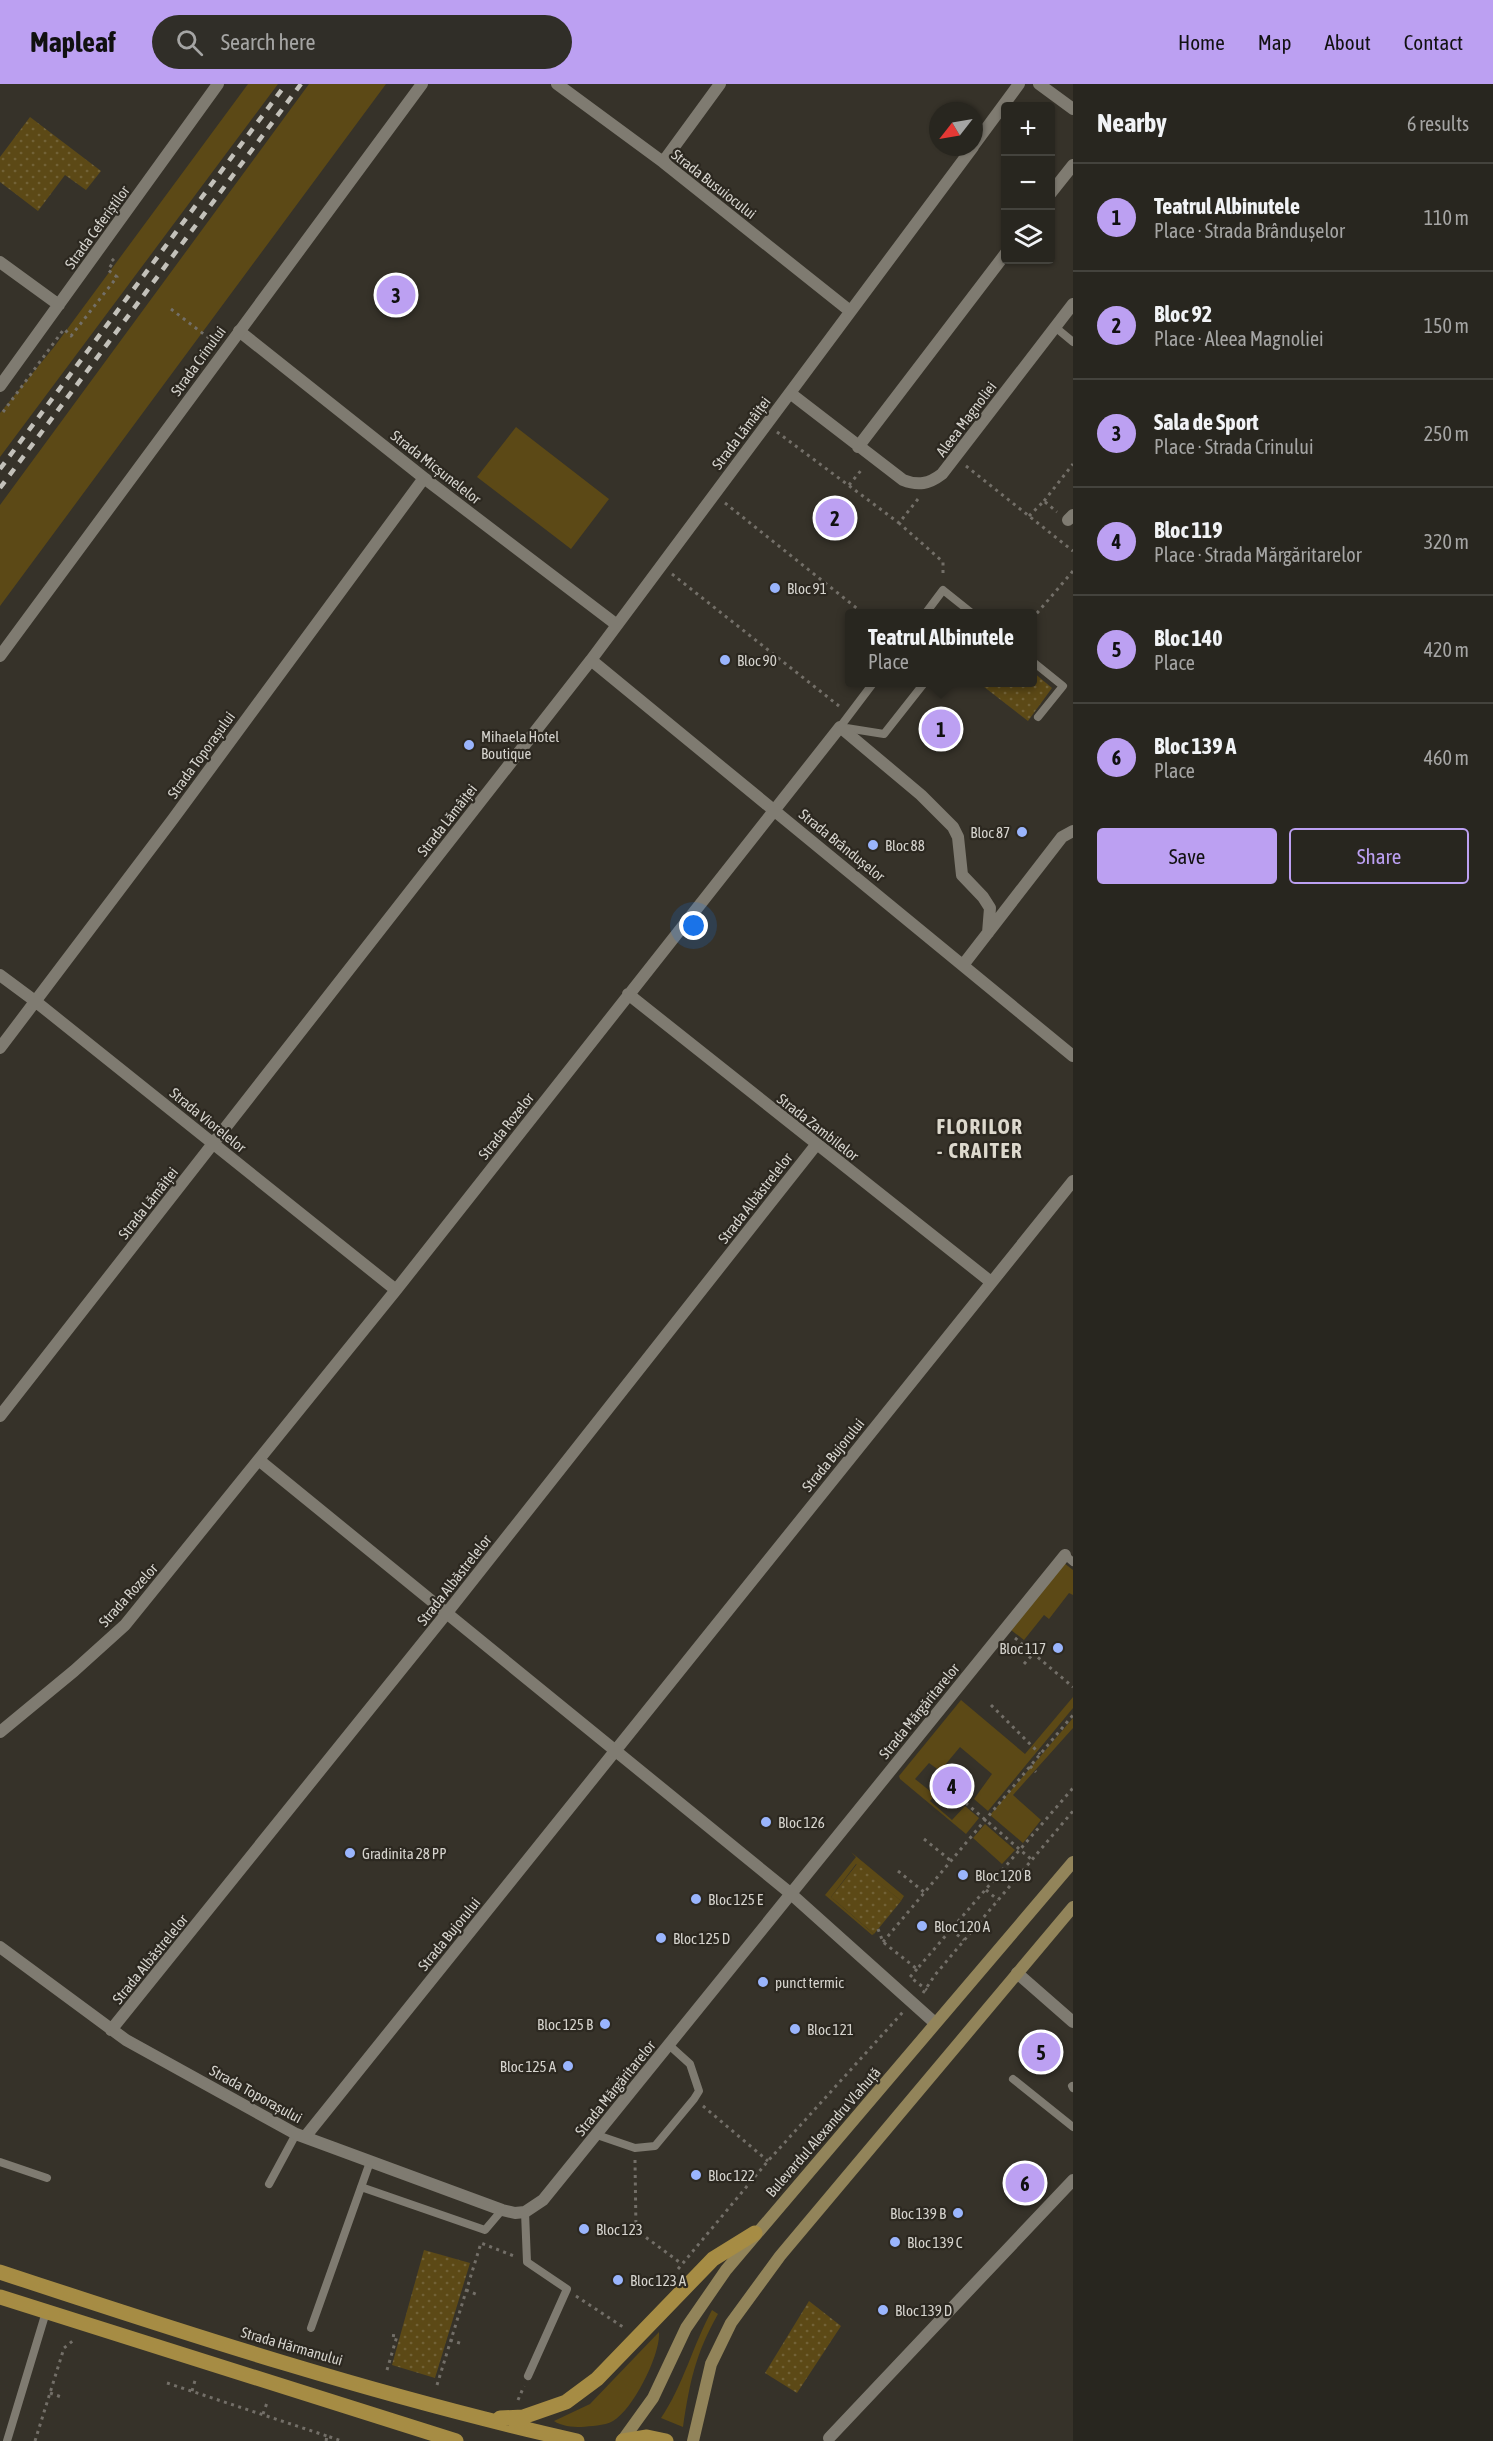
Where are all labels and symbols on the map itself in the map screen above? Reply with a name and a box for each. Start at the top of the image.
north arrow [929,102,983,156]
street label: Strada Busuiocului [668,146,760,222]
street label: Strada Ceferiștilor [61,182,133,272]
pin: 3 [376,272,416,318]
street label: Strada Crinului [167,323,229,399]
street label: Aleea Magnoliei [932,378,1000,460]
street label: Strada Lămâiței [708,393,774,473]
street label: Strada Micșunelelor [388,427,485,508]
pin: 2 [816,496,854,540]
place label: Bloc 91 [787,580,827,597]
marker: Bloc 91 [768,581,782,595]
place label: Bloc 90 [737,652,777,669]
marker: Bloc 90 [718,653,732,667]
pin: 1 [922,706,960,752]
street label: Strada Toporașului [164,708,238,802]
place label: Mihaela Hotel Boutique [481,728,559,762]
marker: Mihaela Hotel Boutique [462,738,476,752]
street label: Strada Lămâiței [414,781,480,859]
street label: Strada Brândușelor [796,805,889,885]
place label: Bloc 87 [970,824,1010,841]
marker: Bloc 87 [1015,825,1029,839]
place label: Bloc 88 [885,837,925,854]
marker: Bloc 88 [866,838,880,852]
your location [679,911,708,940]
street label: Strada Viorelelor [167,1084,250,1156]
street label: Strada Rozelor [475,1089,538,1163]
street label: Strada Zambilelor [774,1090,863,1164]
district label: FLORILOR - CRAITER [937,1114,1023,1162]
street label: Strada Albăstrelelor [714,1149,796,1247]
street label: Strada Lămâiței [115,1164,181,1242]
street label: Strada Bujorului [798,1415,868,1495]
street label: Strada Albăstrelelor [413,1531,495,1629]
street label: Strada Rozelor [95,1559,161,1630]
place label: Bloc 117 [999,1640,1046,1657]
marker: Bloc 117 [1051,1641,1065,1655]
street label: Strada Mărgăritarelor [875,1659,963,1762]
pin: 4 [932,1764,972,1808]
place label: Bloc 126 [778,1814,825,1831]
marker: Bloc 126 [759,1815,773,1829]
place label: Gradinita 28 PP [362,1845,447,1862]
marker: Gradinita 28 PP [343,1846,357,1860]
place label: Bloc 120 B [975,1867,1031,1884]
marker: Bloc 120 B [956,1868,970,1882]
place label: Bloc 125 E [708,1891,764,1908]
marker: Bloc 125 E [689,1892,703,1906]
street label: Strada Bujorului [414,1894,484,1974]
street label: Strada Albăstrelelor [109,1910,192,2007]
place label: Bloc 120 A [934,1918,991,1935]
marker: Bloc 120 A [915,1919,929,1933]
place label: Bloc 125 D [673,1930,730,1947]
marker: Bloc 125 D [654,1931,668,1945]
place label: punct termic [775,1974,844,1991]
marker: punct termic [756,1975,770,1989]
place label: Bloc 125 B [537,2016,593,2033]
marker: Bloc 125 B [598,2017,612,2031]
place label: Bloc 121 [807,2021,854,2038]
marker: Bloc 121 [788,2022,802,2036]
pin: 5 [1022,2030,1060,2074]
street label: Strada Mărgăritarelor [571,2036,659,2139]
place label: Bloc 125 A [500,2058,557,2075]
marker: Bloc 125 A [561,2059,575,2073]
street label: Strada Toporașului [207,2062,305,2126]
street label: Bulevardul Alexandru Vlahuță [762,2064,884,2200]
pin: 6 [1006,2160,1044,2206]
place label: Bloc 122 [708,2167,755,2184]
marker: Bloc 122 [689,2168,703,2182]
place label: Bloc 139 B [890,2205,946,2222]
marker: Bloc 139 B [951,2206,965,2220]
place label: Bloc 123 [596,2221,643,2238]
marker: Bloc 123 [577,2222,591,2236]
place label: Bloc 139 C [907,2234,963,2251]
marker: Bloc 139 C [888,2235,902,2249]
place label: Bloc 123 A [630,2272,687,2289]
marker: Bloc 123 A [611,2273,625,2287]
place label: Bloc 139 D [895,2302,952,2319]
marker: Bloc 139 D [876,2303,890,2317]
street label: Strada Hărmanului [239,2323,345,2369]

